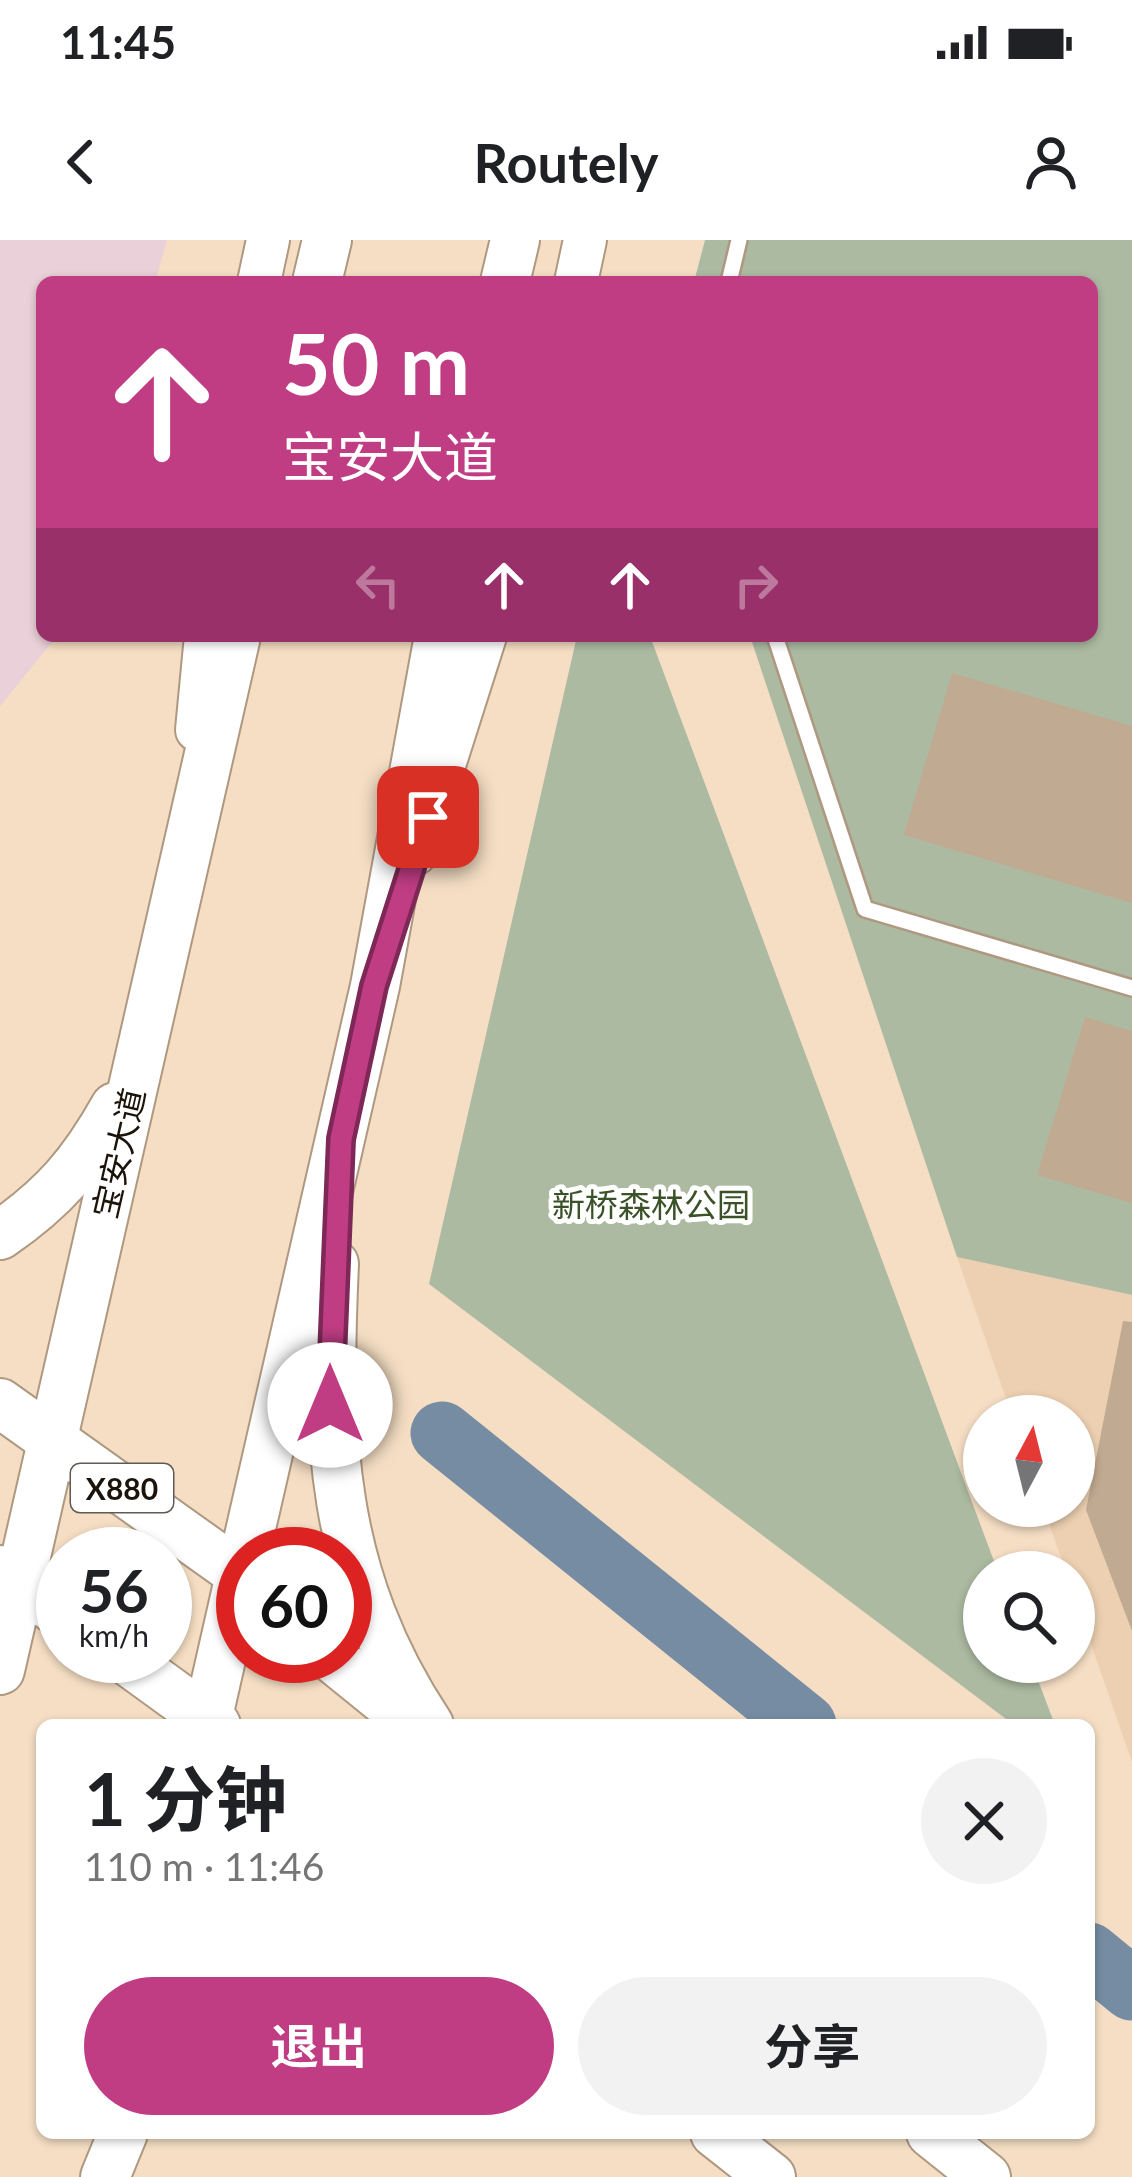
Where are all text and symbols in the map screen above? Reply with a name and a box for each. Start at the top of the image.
text: 11:45 [60,15,176,69]
icon: back [48,129,114,195]
icon: person [1018,129,1084,195]
text: Routely [473,130,659,195]
text: 50 m [282,312,470,413]
icon: ahead [84,324,240,480]
text: 宝安大道 [282,424,498,489]
icon: left [345,552,411,618]
icon: ahead [471,552,537,618]
icon: ahead [597,552,663,618]
icon: right [723,552,789,618]
pin [377,766,479,868]
icon: arrive [395,784,461,850]
street label: 宝安大道 [84,1084,152,1222]
park label: 新桥森林公园 [552,1184,750,1224]
position arrow [267,1342,393,1468]
north arrow [963,1395,1095,1527]
map controls [963,1395,1095,1683]
road number: X880 [71,1464,173,1512]
speed limit sign: 60 [216,1527,372,1683]
button: search [963,1551,1095,1683]
text: 56 [79,1554,149,1626]
text: km/h [79,1617,149,1653]
text: 1 分钟 [84,1755,287,1841]
button: close [921,1758,1047,1884]
text: 110 m · 11:46 [84,1843,324,1889]
button: 退出 [84,1977,554,2115]
button: 分享 [578,1977,1047,2115]

